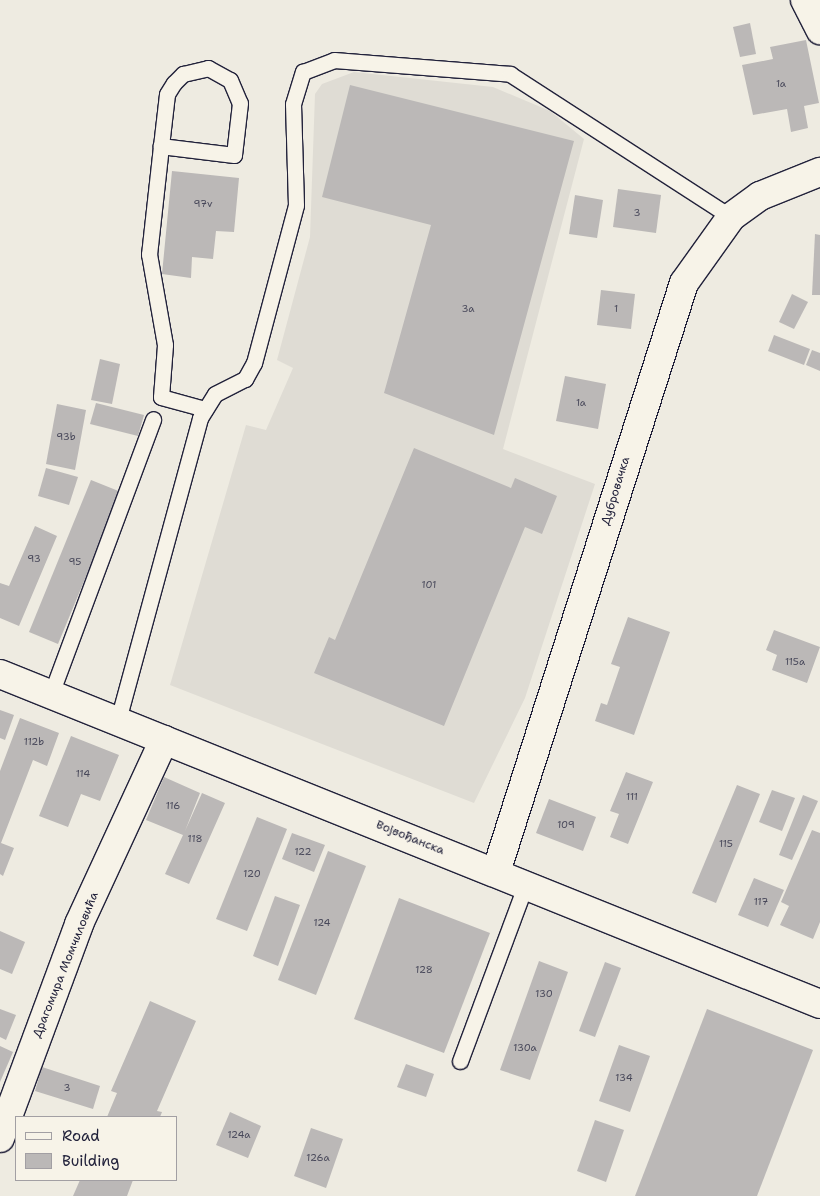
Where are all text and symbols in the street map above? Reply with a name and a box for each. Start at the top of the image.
house number: 1a [776,78,786,90]
house number: 97v [194,198,212,210]
house number: 3 [634,207,640,219]
house number: 3a [461,303,475,315]
house number: 1 [614,303,618,315]
house number: 1a [576,397,586,409]
house number: 93b [56,431,76,443]
street label: Дубровачка [599,455,633,527]
house number: 93 [27,553,41,565]
house number: 95 [69,556,81,568]
house number: 101 [422,579,436,591]
house number: 115a [785,656,805,668]
house number: 112b [24,736,44,748]
house number: 114 [76,768,90,780]
house number: 111 [626,791,638,803]
house number: 116 [166,800,180,812]
street label: Војвођанска [374,818,446,858]
house number: 109 [557,819,575,831]
house number: 118 [188,833,202,845]
house number: 115 [719,838,733,850]
house number: 122 [294,846,312,858]
house number: 120 [243,868,261,880]
street label: Драгомира Момчиловића [30,890,102,1040]
house number: 117 [754,896,768,908]
house number: 124 [313,917,331,929]
house number: 128 [415,964,433,976]
house number: 130 [535,988,553,1000]
house number: 130a [513,1042,537,1054]
house number: 134 [615,1072,633,1084]
house number: 3 [64,1082,70,1094]
legend [15,1116,178,1181]
text: Road [62,1126,100,1146]
house number: 124a [227,1129,251,1141]
text: Building [62,1151,119,1171]
house number: 126a [306,1152,330,1164]

